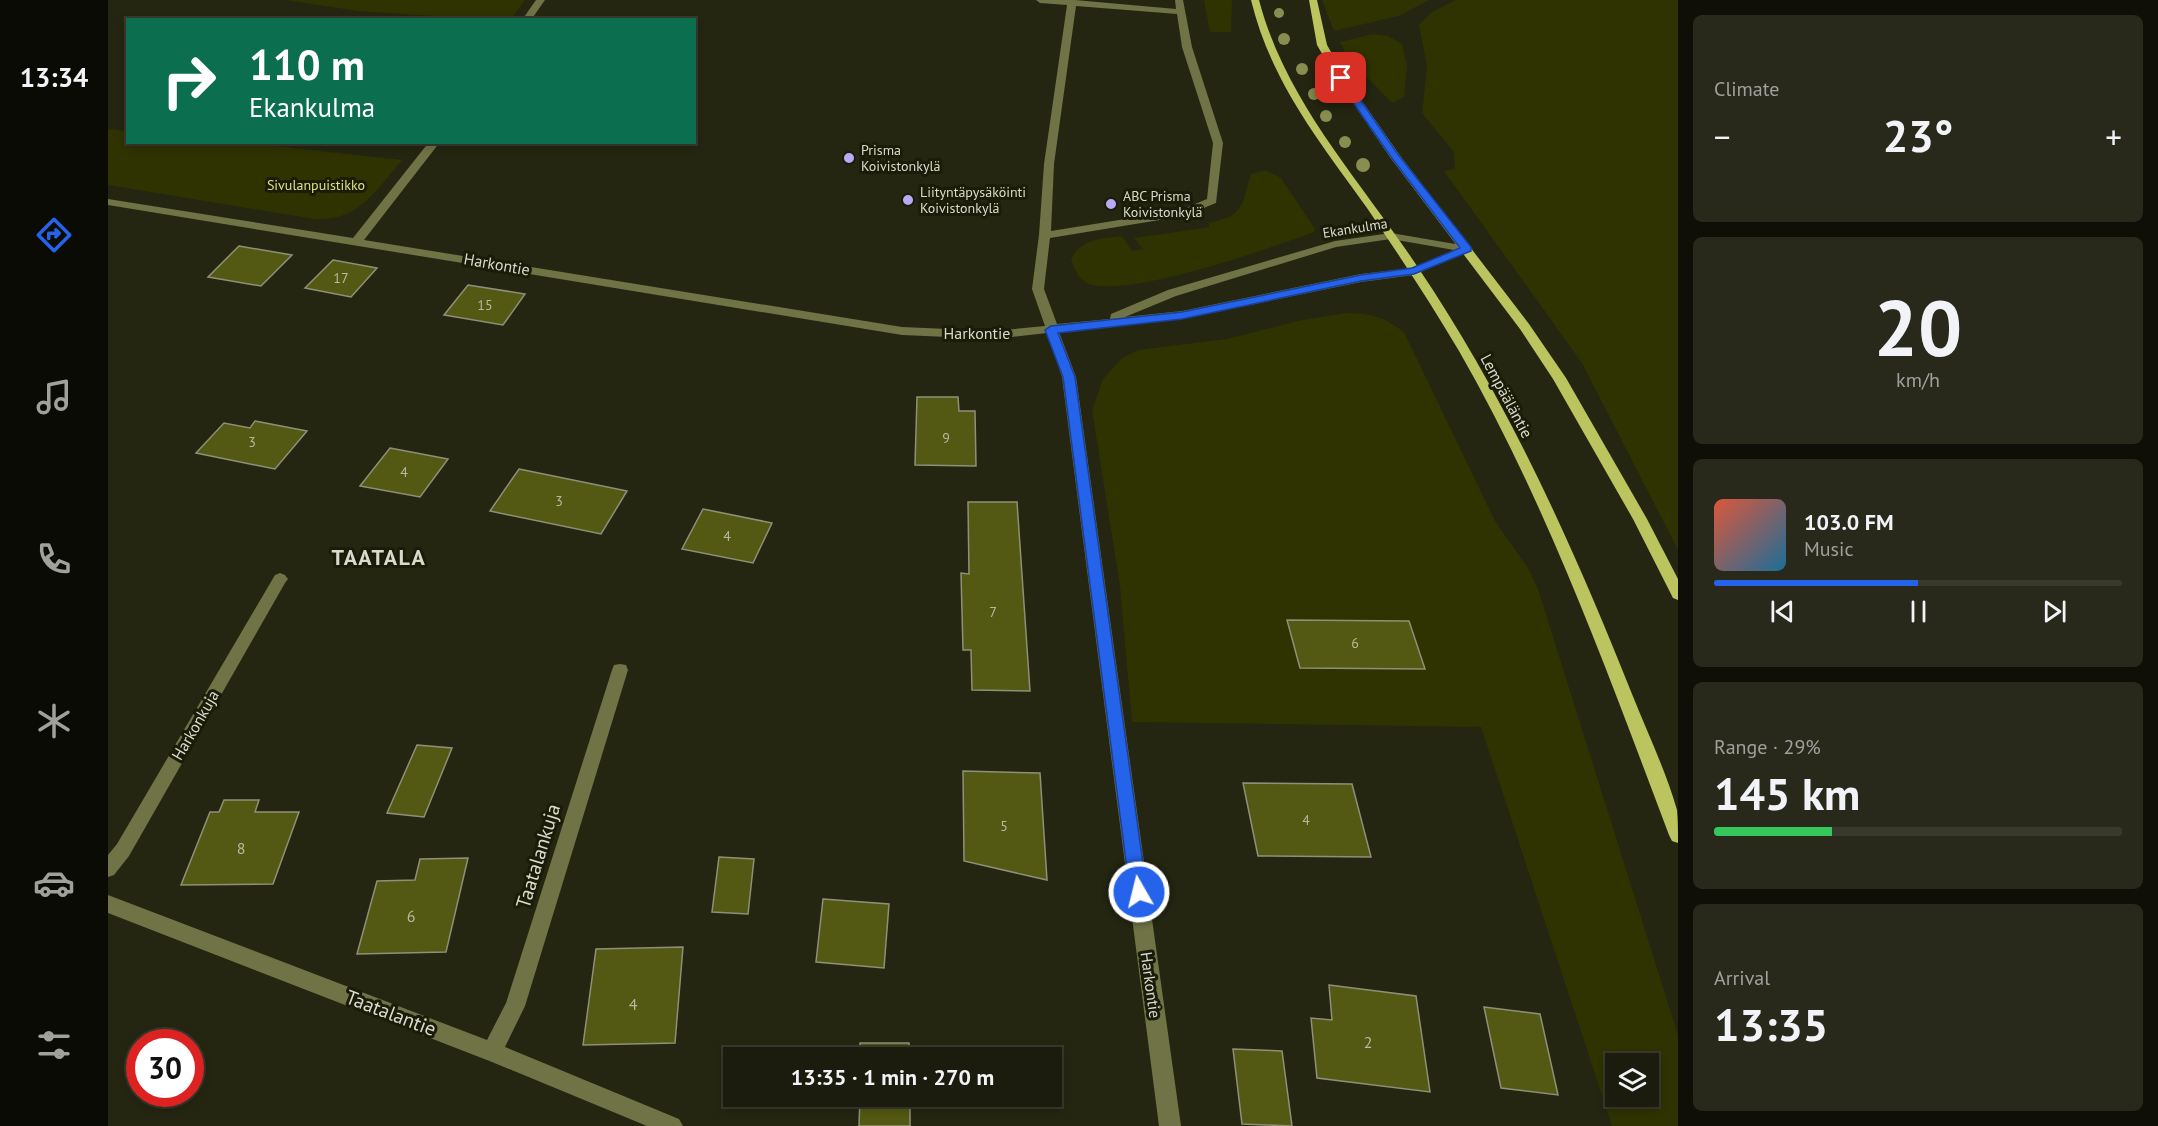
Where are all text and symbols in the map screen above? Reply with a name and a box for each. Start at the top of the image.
text: 110 m [249,37,365,92]
icon: right [150,42,228,120]
pin [1315,52,1366,103]
text: 13:34 [20,60,88,94]
icon: arrive [1324,61,1357,94]
text: Climate [1714,76,1780,102]
text: Ekankulma [249,90,375,124]
text: 23° [1883,106,1953,164]
text: − [1714,115,1731,158]
text: + [2105,115,2122,158]
place label: Prisma Koivistonkylä [861,141,940,175]
marker: Prisma Koivistonkylä [842,151,856,165]
park label: Sivulanpuistikko [267,176,365,194]
place label: Liityntäpysäköinti Koivistonkylä [920,183,1026,217]
place label: ABC Prisma Koivistonkylä [1123,187,1202,221]
marker: Liityntäpysäköinti Koivistonkylä [901,193,915,207]
marker: ABC Prisma Koivistonkylä [1104,197,1118,211]
icon: directions [33,214,75,256]
street label: Ekankulma [1321,214,1389,242]
street label: Harkontie [462,248,532,280]
house number: 17 [333,269,349,287]
text: 20 [1874,277,1962,378]
house number: 15 [477,296,493,314]
street label: Harkontie [944,323,1010,343]
street label: Lempääläntie [1477,351,1537,441]
text: km/h [1896,367,1940,393]
icon: music [33,376,75,418]
house number: 9 [942,429,950,447]
house number: 3 [248,433,256,451]
house number: 4 [400,463,408,481]
house number: 3 [555,492,563,510]
text: 103.0 FM [1804,508,1894,536]
house number: 4 [723,527,731,545]
text: Music [1804,536,1853,562]
icon: phone [33,538,75,580]
district label: TAATALA [332,543,426,571]
icon: previous [1766,595,1799,628]
icon: pause [1902,595,1935,628]
icon: next [2038,595,2071,628]
house number: 7 [989,603,997,621]
house number: 6 [1351,634,1359,652]
street label: Harkonkuja [167,686,223,764]
icon: climate [33,700,75,742]
text: Range · 29% [1714,734,1821,760]
text: 145 km [1714,764,1860,822]
street label: Taatalankuja [510,801,566,911]
house number: 4 [1302,811,1310,829]
house number: 5 [1000,817,1008,835]
house number: 8 [237,838,245,858]
position arrow [1107,860,1171,924]
icon: car [33,862,75,904]
house number: 6 [407,906,415,926]
street label: Harkontie [1136,951,1166,1019]
text: Arrival [1714,965,1770,991]
street label: Taatalantie [342,984,440,1042]
house number: 4 [629,994,638,1014]
text: 13:35 [1714,995,1828,1053]
icon: filters [33,1024,75,1066]
speed limit sign: 30 [126,1029,204,1107]
house number: 2 [1364,1032,1372,1052]
map controls [1605,1053,1659,1107]
button: layers [1605,1053,1659,1107]
text: 13:35 · 1 min · 270 m [791,1063,994,1091]

